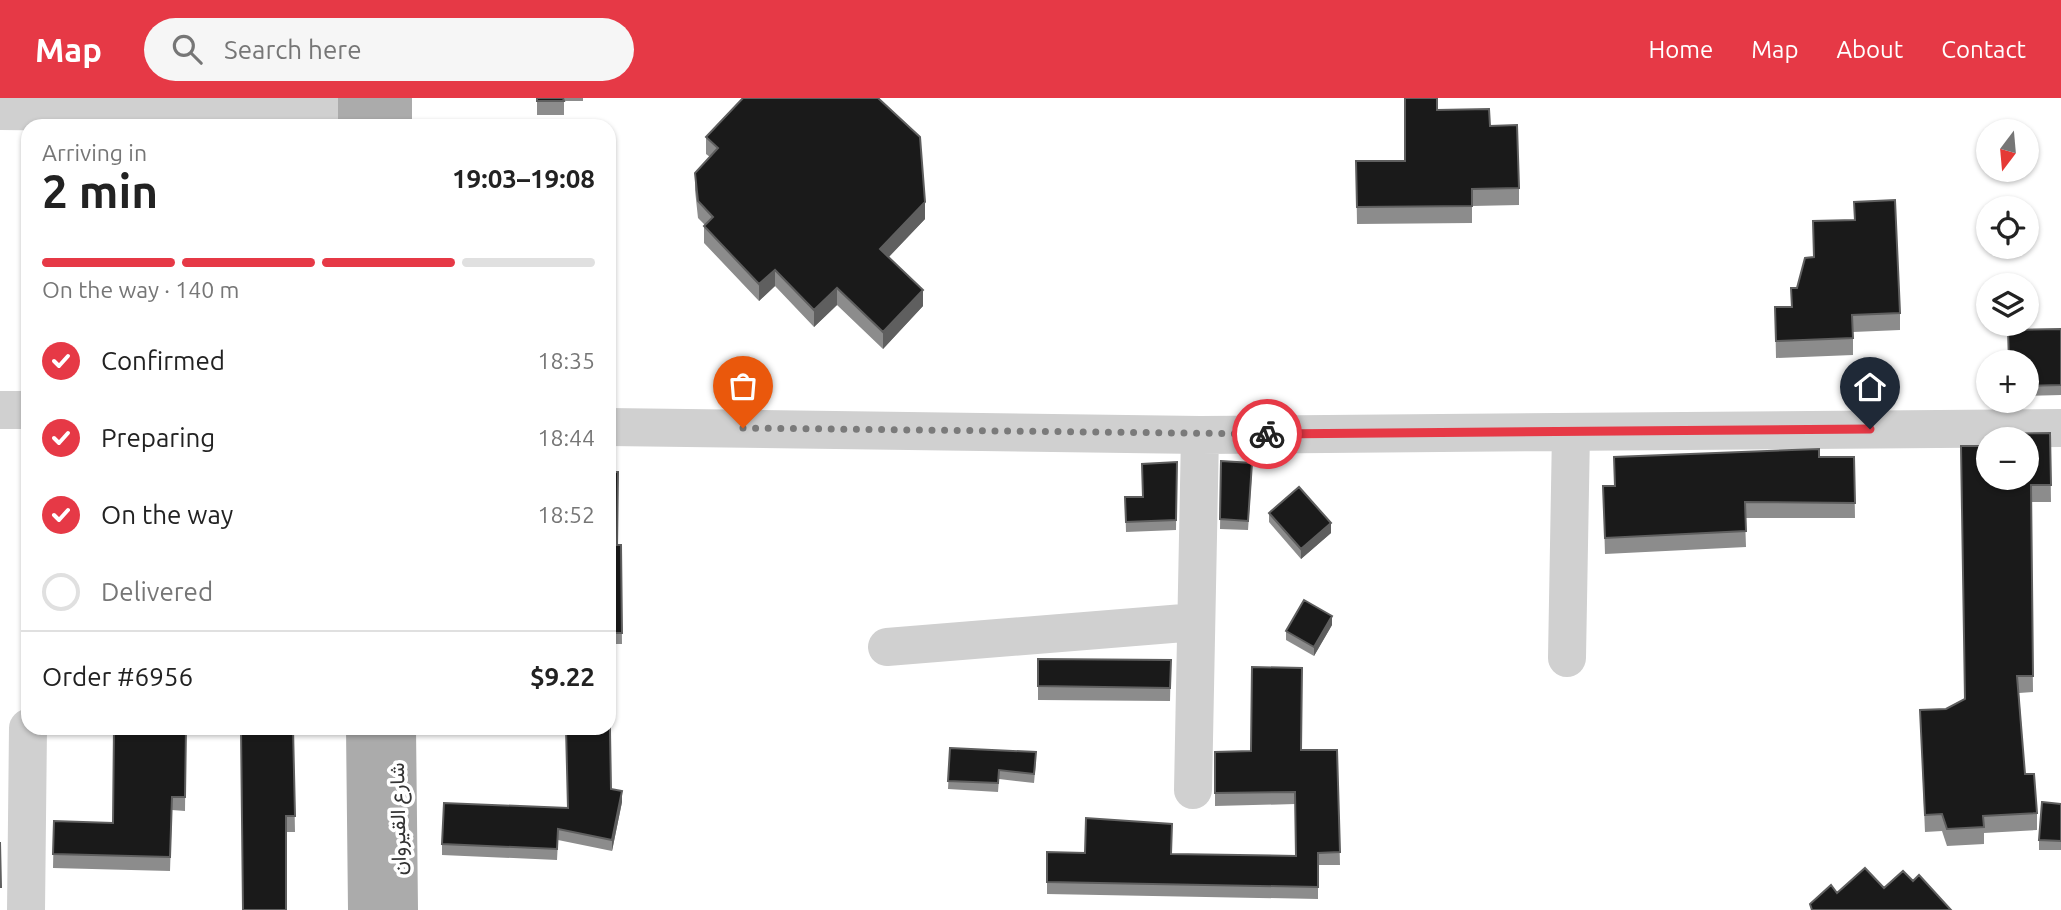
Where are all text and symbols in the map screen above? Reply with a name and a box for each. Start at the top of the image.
search box [144,18,634,81]
icon: search [168,30,206,68]
text: Map [35,31,102,68]
text: Search here [224,35,362,64]
text: Home [1648,36,1713,63]
text: Map [1751,36,1798,63]
text: About [1836,36,1903,63]
text: Contact [1941,36,2026,63]
north arrow [1976,119,2039,182]
map controls [1976,119,2039,490]
text: Arriving in [42,140,147,165]
text: 19:03–19:08 [452,164,595,193]
text: 2 min [42,165,158,217]
button: locate [1976,196,2039,259]
button: layers [1976,273,2039,336]
text: On the way · 140 m [42,277,239,302]
icon: check [42,342,80,380]
text: Confirmed [101,346,225,375]
text: 18:35 [537,348,595,373]
button: + [1976,350,2039,413]
pin [713,356,773,428]
pin [1840,357,1900,429]
icon: bag [724,367,762,405]
icon: home [1851,368,1889,406]
courier [1232,399,1302,469]
icon: bike [1248,415,1286,453]
icon: check [42,419,80,457]
text: Preparing [101,423,215,452]
text: 18:44 [537,425,595,450]
button: − [1976,427,2039,490]
icon: check [42,496,80,534]
text: On the way [101,500,233,529]
text: 18:52 [537,502,595,527]
text: Delivered [101,577,213,606]
text: Order #6956 [42,662,193,691]
text: $9.22 [530,662,595,691]
street label: شارع القيروان [384,762,413,876]

